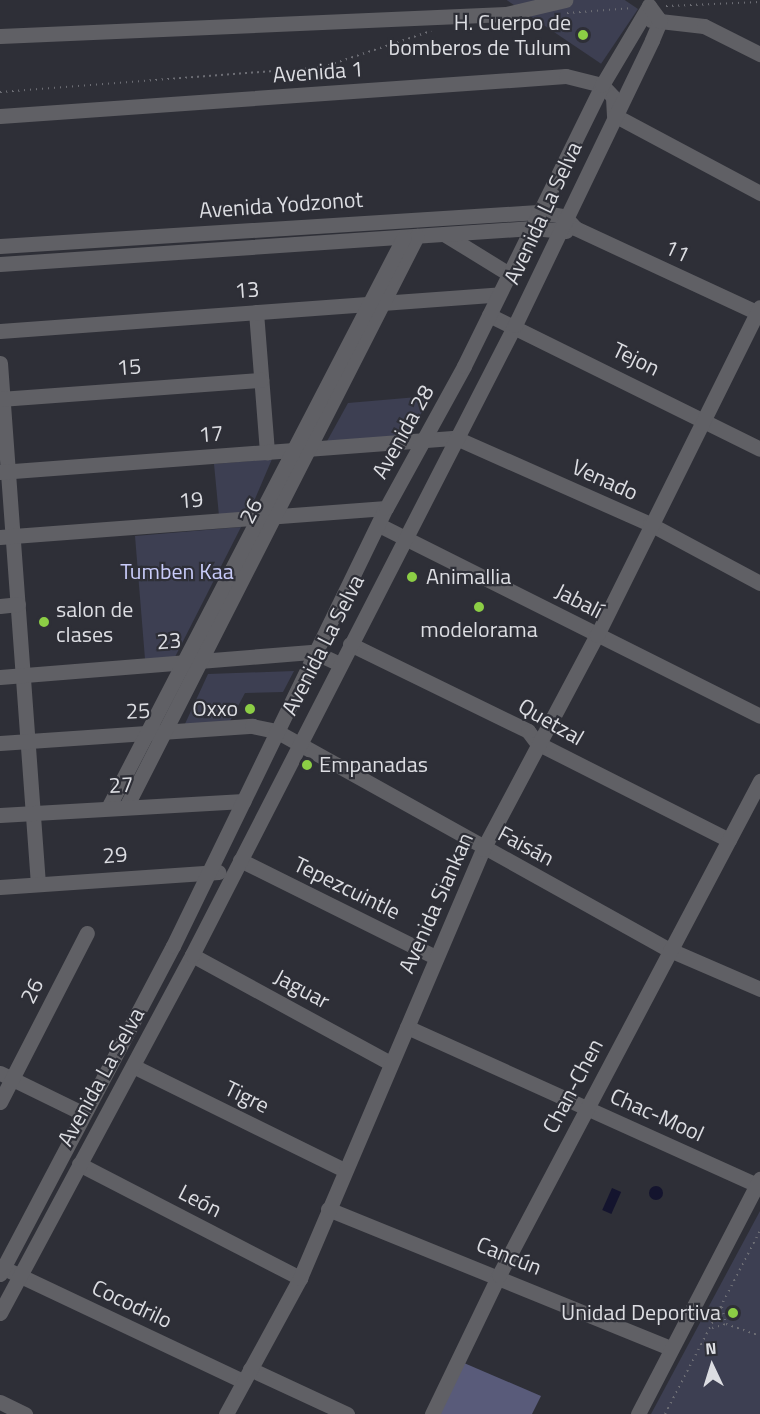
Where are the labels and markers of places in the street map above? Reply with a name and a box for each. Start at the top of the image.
place label: H. Cuerpo de bomberos de Tulum [389,9,571,60]
marker: H. Cuerpo de bomberos de Tulum [576,28,590,42]
place label: Animallia [426,564,511,590]
marker: Animallia [403,568,421,586]
place label: salon de clases [56,596,133,648]
marker: modelorama [472,600,486,614]
marker: salon de clases [37,615,51,629]
place label: modelorama [420,617,538,643]
place label: Oxxo [192,696,238,722]
marker: Oxxo [243,702,257,716]
place label: Empanadas [319,752,428,778]
marker: Empanadas [300,758,314,772]
place label: Unidad Deportiva [561,1300,721,1326]
marker: Unidad Deportiva [726,1306,740,1320]

